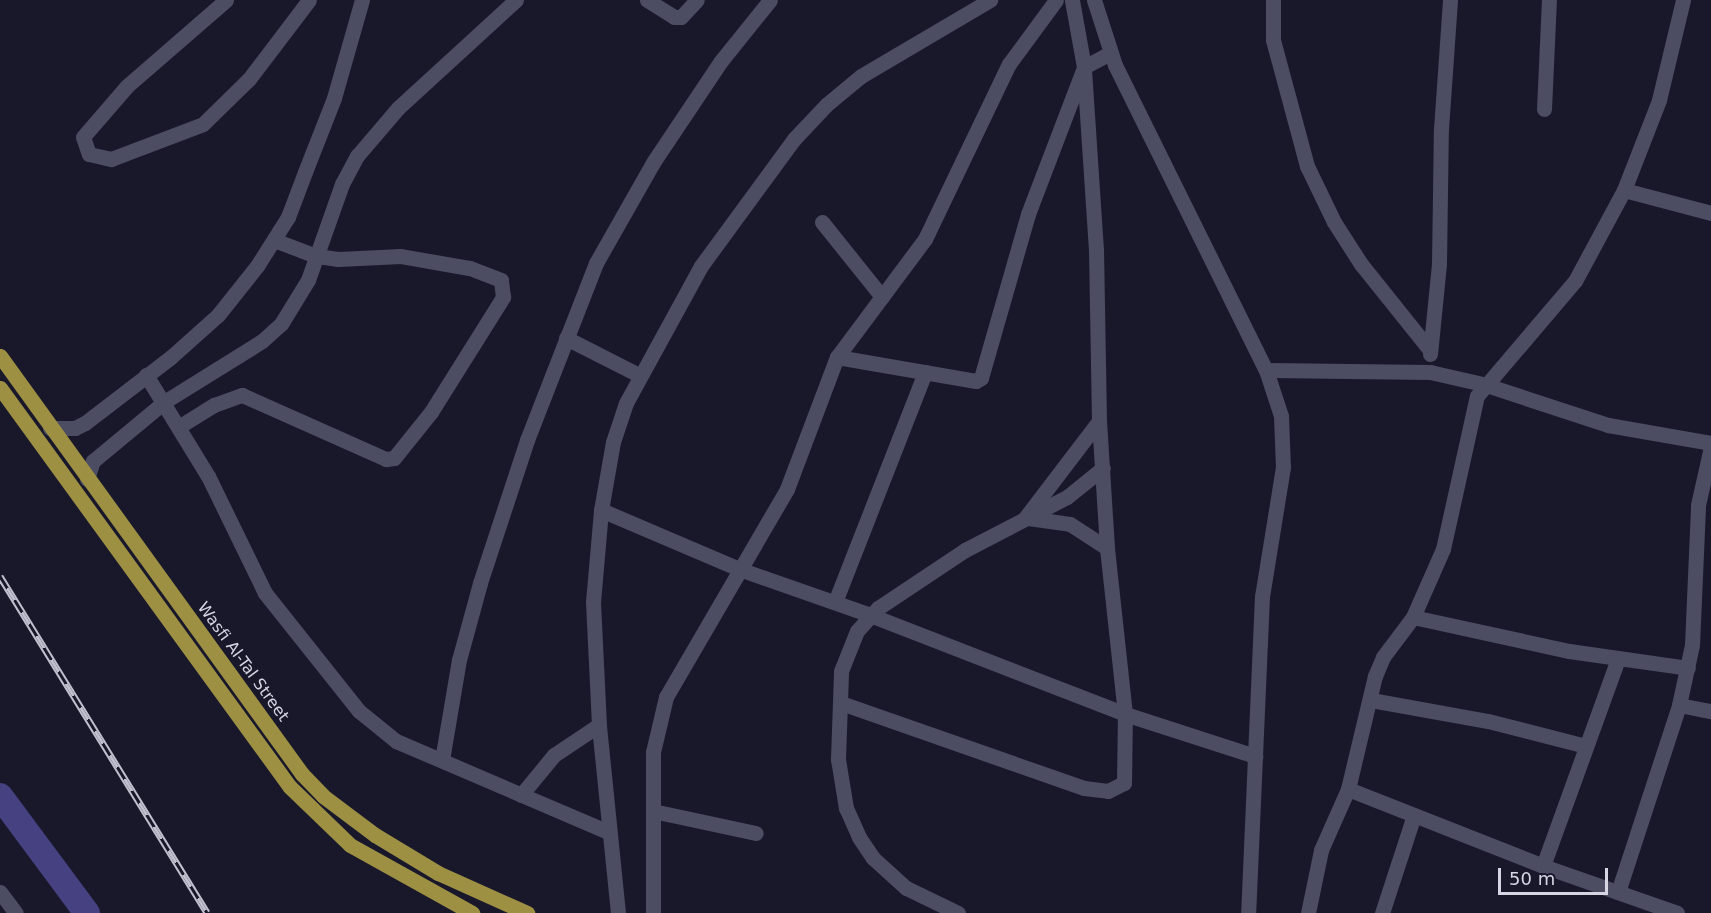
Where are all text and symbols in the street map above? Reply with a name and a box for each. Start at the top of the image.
street label: Wasfi Al-Tal Street [193,599,293,725]
scale bar [1501,856,1610,894]
text: 50 m [1509,868,1555,889]

